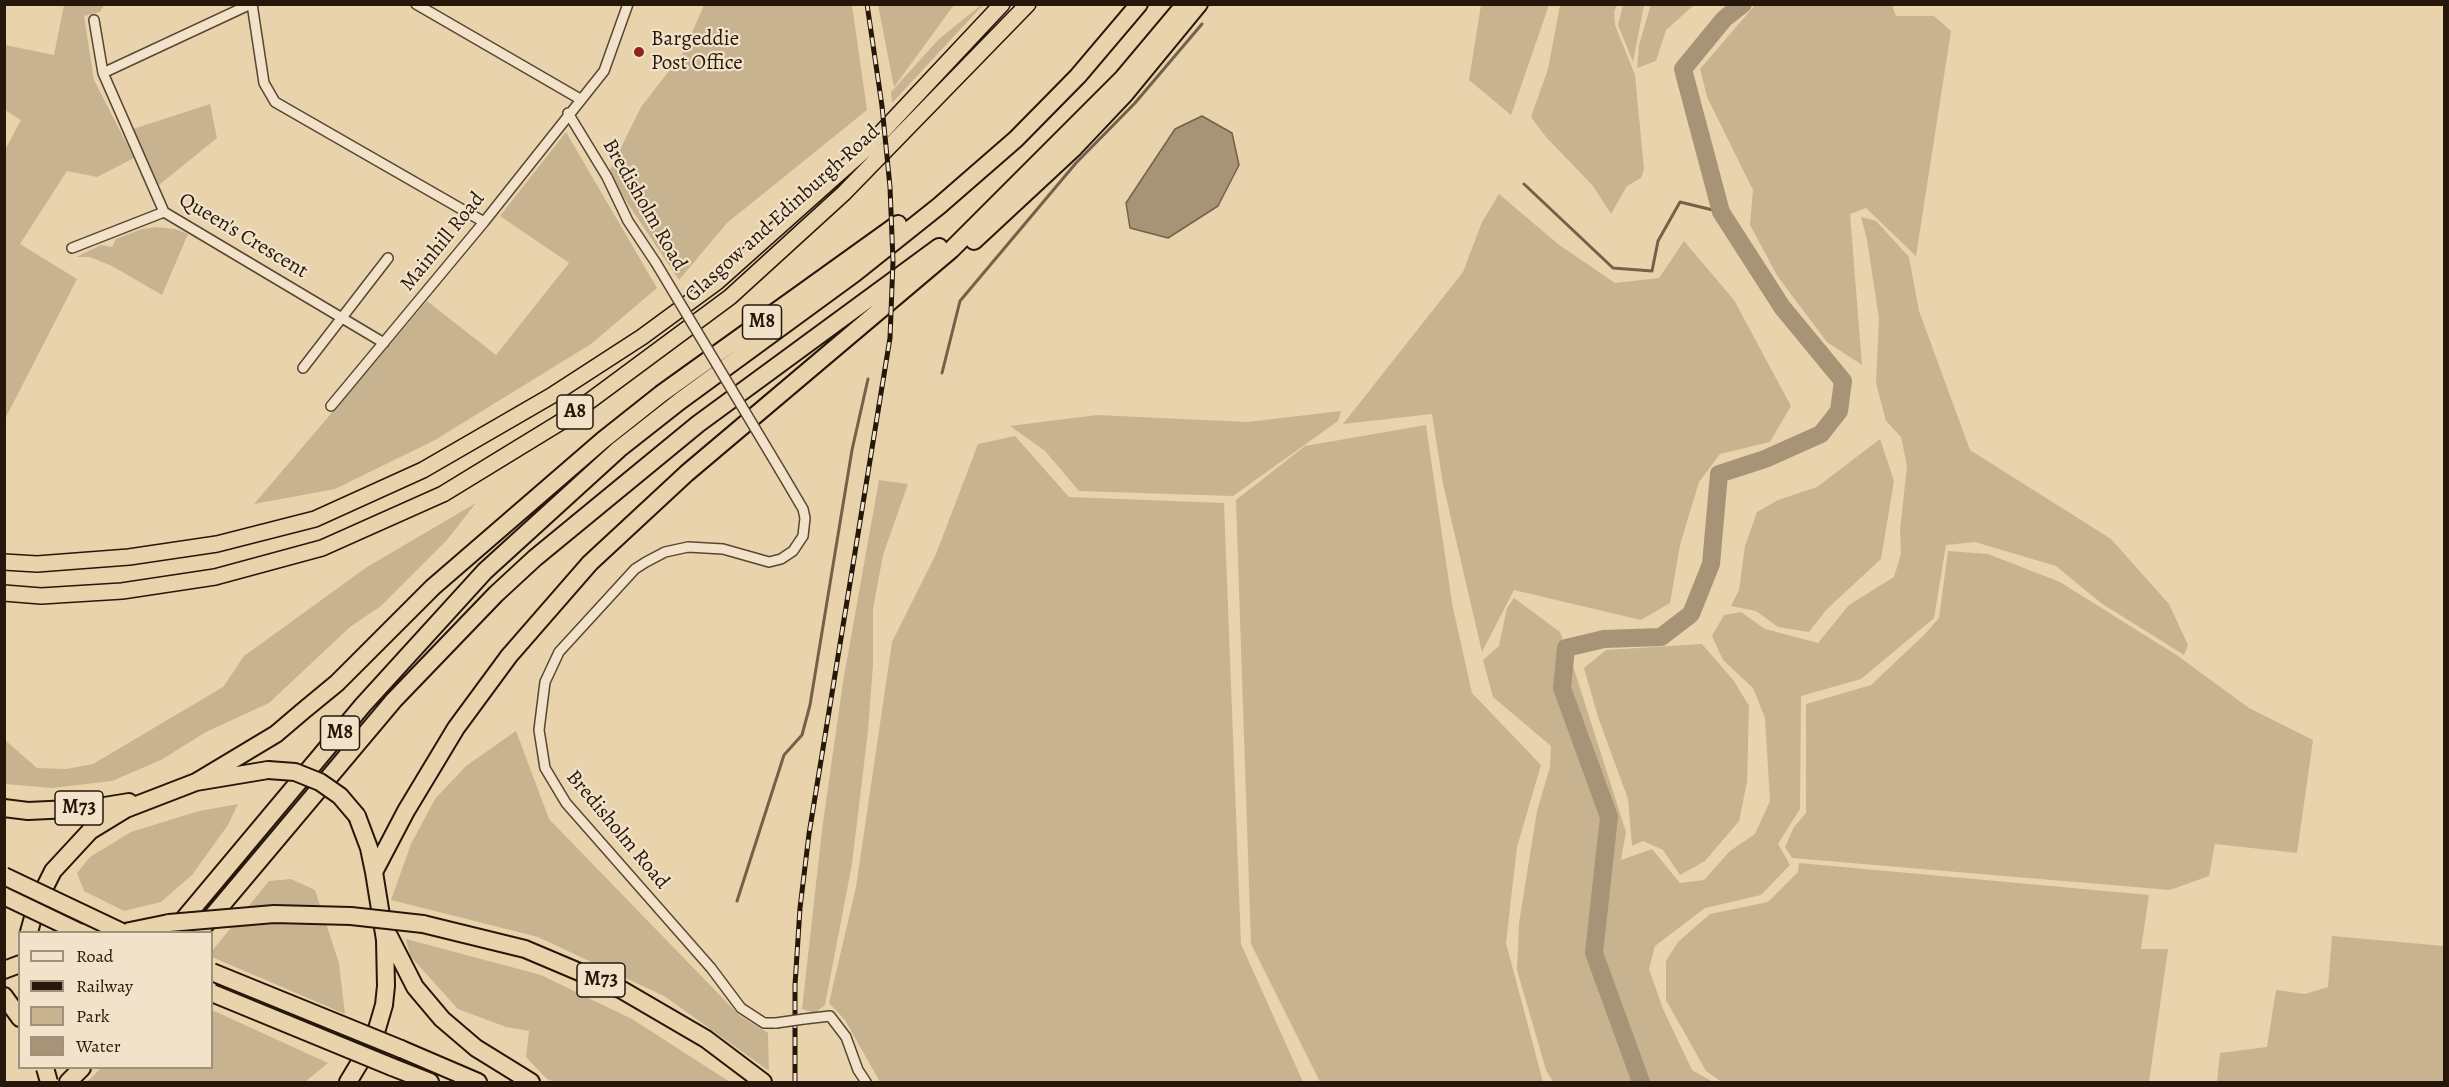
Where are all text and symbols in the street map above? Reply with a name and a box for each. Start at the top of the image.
place label: Bargeddie Post Office [651,27,743,77]
marker: Bargeddie Post Office [632,45,646,59]
street label: Glasgow and Edinburgh Road [680,120,886,308]
street label: Bredisholm Road [596,135,692,275]
street label: Mainhill Road [395,187,491,297]
street label: Queen's Crescent [174,188,312,284]
road number: M8 [742,305,782,339]
road number: A8 [557,395,593,429]
road number: M8 [320,716,360,750]
street label: Bredisholm Road [560,765,674,895]
road number: M73 [55,791,103,825]
legend [18,931,213,1069]
text: Road [76,944,113,968]
road number: M73 [577,963,625,997]
text: Railway [76,974,133,998]
text: Park [76,1004,110,1028]
text: Water [76,1034,121,1058]

